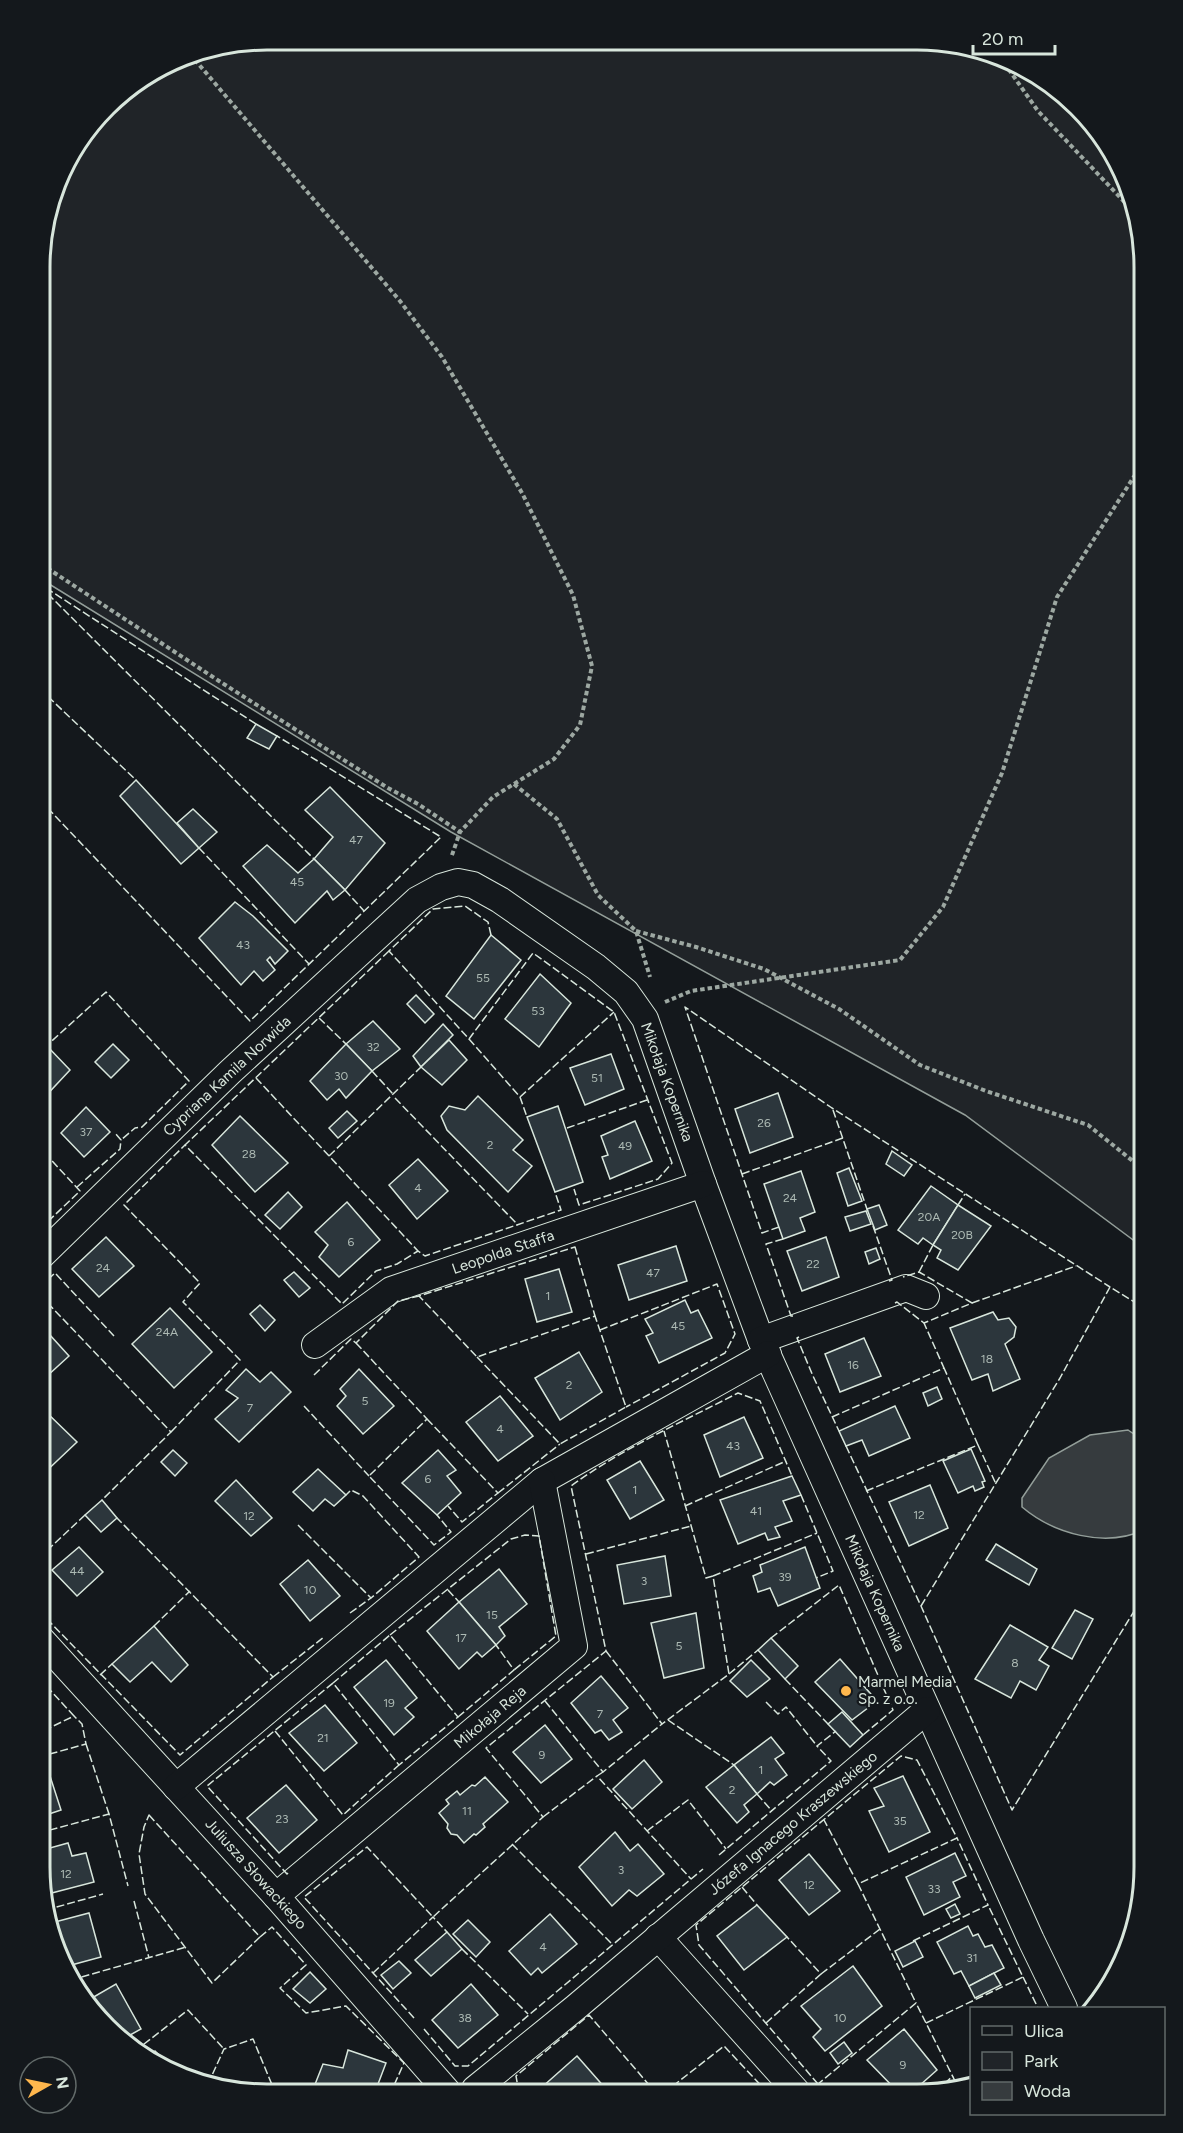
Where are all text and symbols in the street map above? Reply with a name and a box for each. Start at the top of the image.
scale bar [973,18,1056,56]
text: 20 m [982,28,1023,50]
house number: 47 [349,833,363,847]
house number: 45 [290,875,304,889]
house number: 43 [236,938,250,952]
house number: 55 [476,971,490,985]
house number: 53 [531,1004,545,1018]
street label: Cypriana Kamila Norwida [159,1012,295,1140]
street label: Mikołaja Kopernika [637,1020,697,1144]
house number: 32 [366,1040,380,1054]
house number: 30 [334,1069,348,1083]
house number: 51 [591,1071,603,1085]
house number: 26 [757,1116,771,1130]
house number: 37 [80,1125,93,1139]
house number: 2 [487,1138,493,1152]
house number: 49 [618,1139,632,1153]
house number: 28 [242,1147,256,1161]
house number: 4 [414,1181,422,1195]
house number: 24 [783,1191,798,1205]
house number: 20A [918,1210,940,1224]
street label: Leopolda Staffa [450,1226,556,1278]
house number: 20B [951,1228,973,1242]
house number: 6 [348,1235,355,1249]
house number: 22 [806,1257,820,1271]
house number: 24 [96,1261,111,1275]
house number: 47 [646,1266,660,1280]
house number: 1 [546,1289,550,1303]
house number: 45 [671,1319,685,1333]
house number: 24A [156,1325,178,1339]
house number: 18 [981,1352,993,1366]
house number: 16 [847,1358,859,1372]
house number: 2 [566,1378,572,1392]
house number: 5 [362,1394,369,1408]
house number: 7 [247,1401,254,1415]
house number: 4 [496,1422,504,1436]
house number: 43 [726,1439,740,1453]
house number: 6 [425,1472,432,1486]
house number: 1 [633,1483,637,1497]
house number: 41 [750,1504,762,1518]
house number: 12 [913,1508,925,1522]
house number: 12 [243,1509,255,1523]
street label: Mikołaja Kopernika [841,1532,909,1654]
house number: 44 [70,1564,85,1578]
house number: 39 [778,1570,792,1584]
house number: 3 [641,1574,647,1588]
house number: 10 [304,1583,317,1597]
house number: 15 [486,1608,498,1622]
house number: 17 [455,1631,467,1645]
house number: 5 [676,1639,683,1653]
house number: 8 [1011,1656,1019,1670]
place label: Marmel Media Sp. z o.o. [858,1673,952,1708]
street label: Mikołaja Reja [450,1682,530,1752]
marker: Marmel Media Sp. z o.o. [839,1684,853,1698]
house number: 19 [383,1696,395,1710]
house number: 7 [597,1707,604,1721]
house number: 21 [317,1731,329,1745]
street label: Józefa Ignacego Kraszewskiego [705,1747,881,1899]
house number: 9 [539,1748,546,1762]
house number: 1 [759,1763,763,1777]
house number: 2 [729,1783,735,1797]
house number: 11 [462,1804,472,1818]
house number: 23 [275,1812,289,1826]
house number: 35 [893,1814,907,1828]
street label: Juliusza Słowackiego [202,1815,311,1933]
house number: 3 [618,1863,624,1877]
house number: 12 [60,1867,72,1881]
house number: 12 [803,1878,815,1892]
house number: 33 [927,1882,941,1896]
house number: 4 [539,1940,547,1954]
house number: 31 [966,1951,978,1965]
legend [970,2007,1165,2115]
house number: 38 [458,2011,472,2025]
house number: 10 [834,2011,847,2025]
text: Ulica [1024,2020,1064,2042]
text: Park [1024,2050,1059,2072]
north arrow [18,2055,78,2115]
house number: 9 [900,2058,907,2072]
text: N [52,2075,73,2090]
text: Woda [1024,2080,1071,2102]

